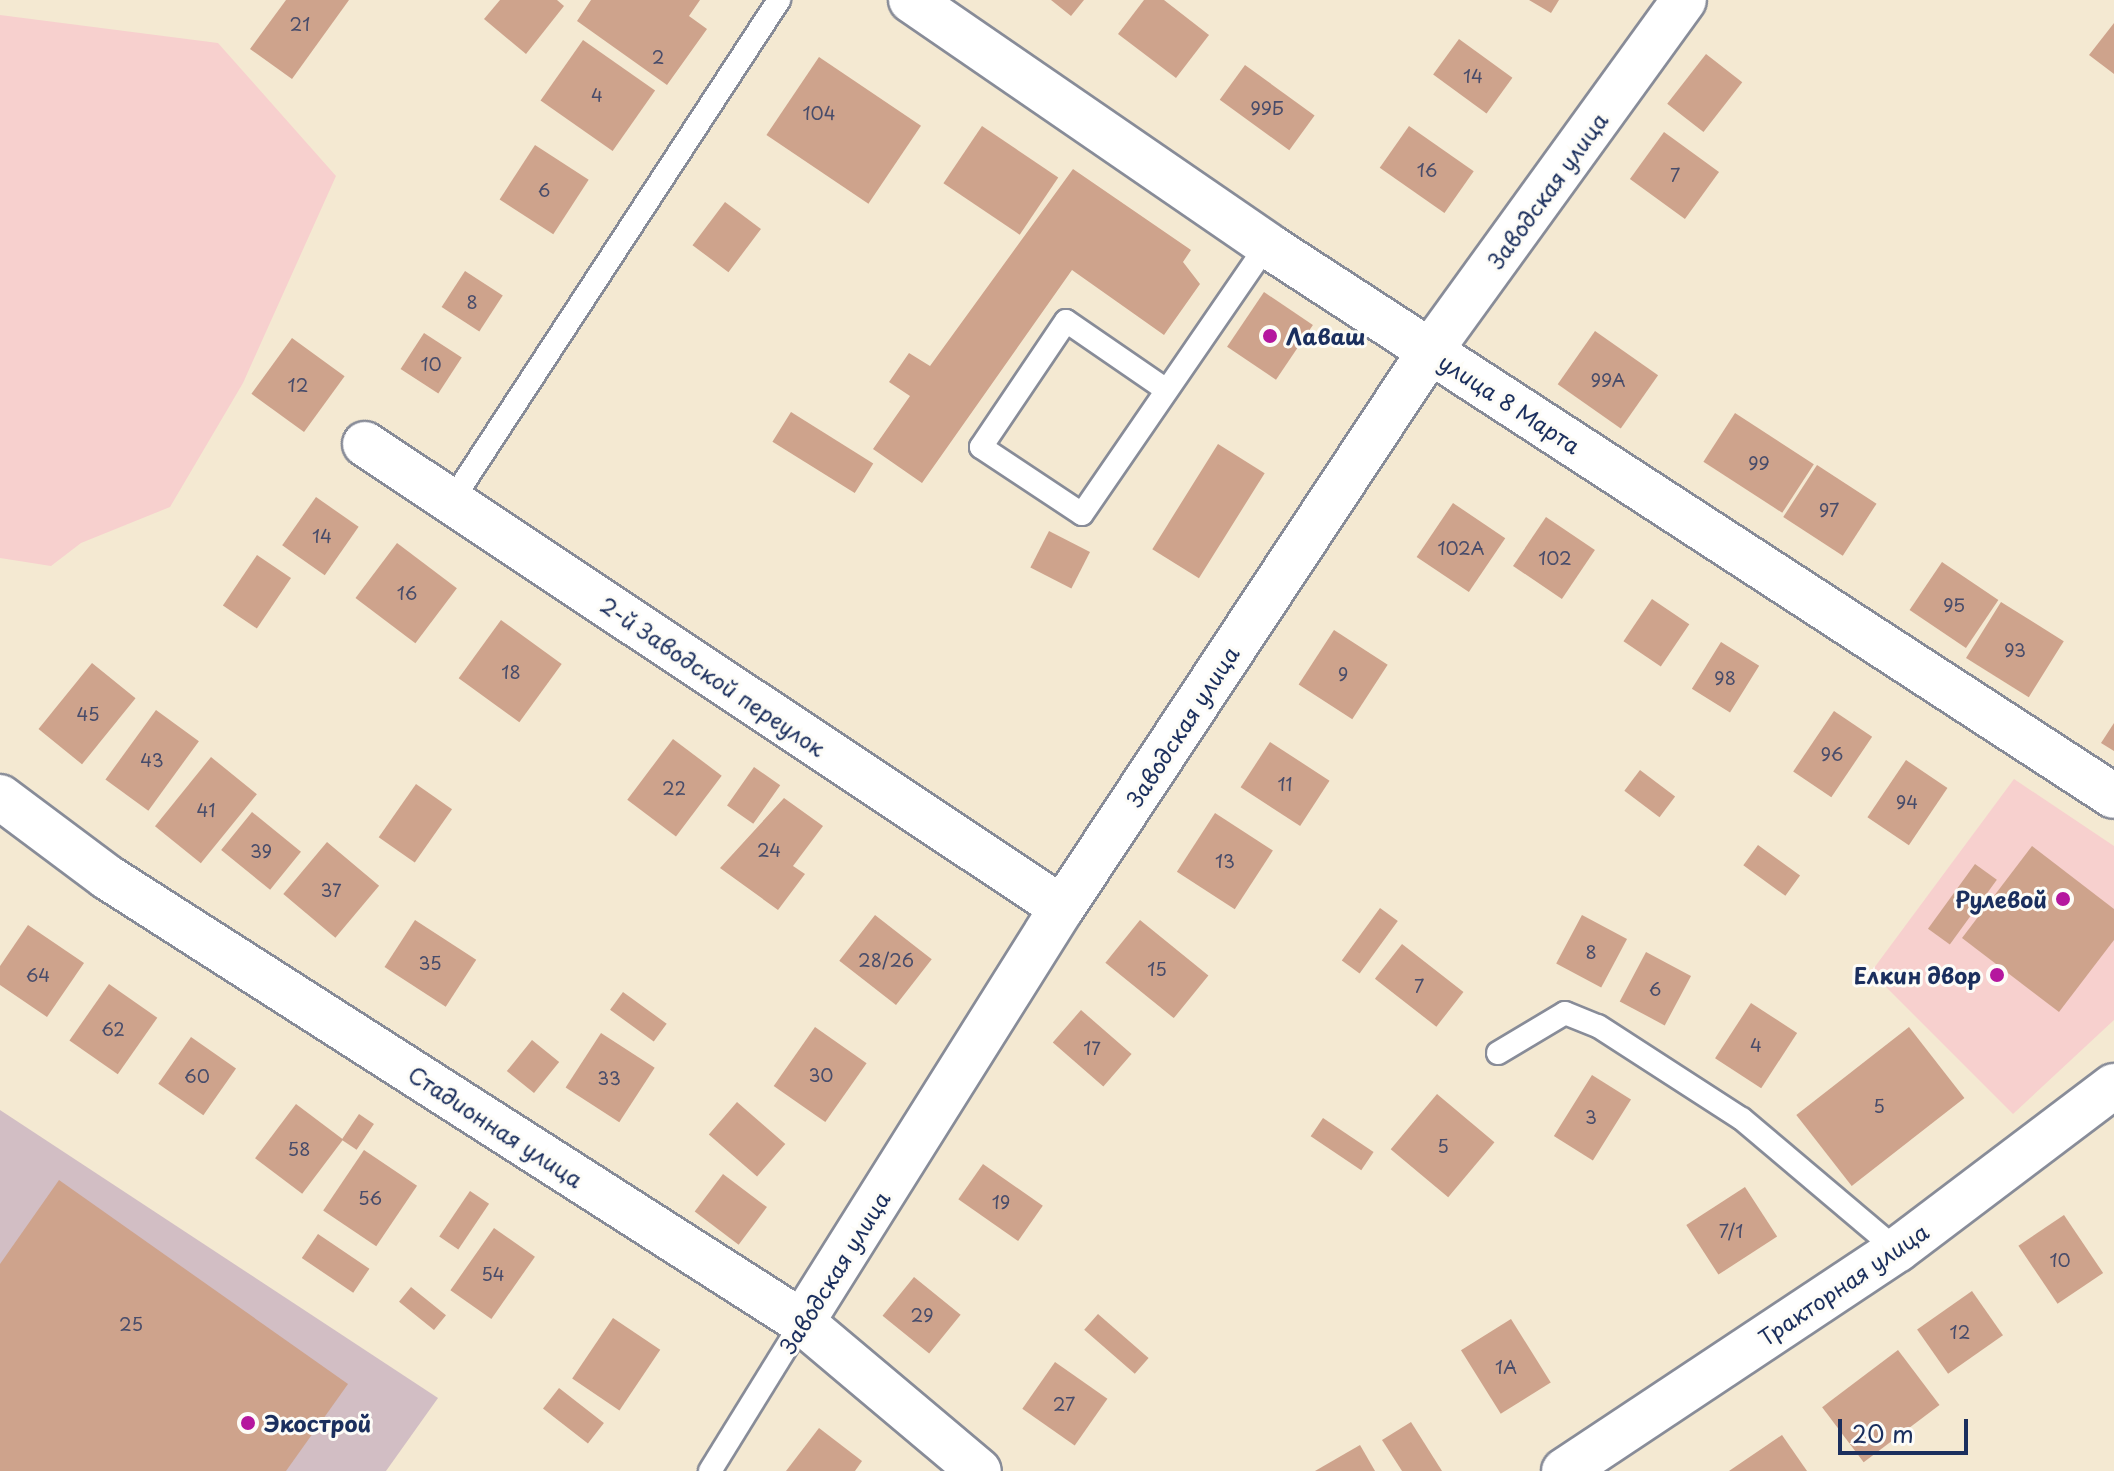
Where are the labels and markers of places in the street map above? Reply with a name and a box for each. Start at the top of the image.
place label: Лаваш [1286,323,1365,349]
marker: Лаваш [1261,327,1279,345]
place label: Рулевой [1955,886,2047,912]
marker: Рулевой [2054,890,2072,908]
place label: Елкин двор [1853,962,1981,988]
marker: Елкин двор [1988,966,2006,984]
place label: Экострой [264,1410,371,1436]
marker: Экострой [239,1414,257,1432]

